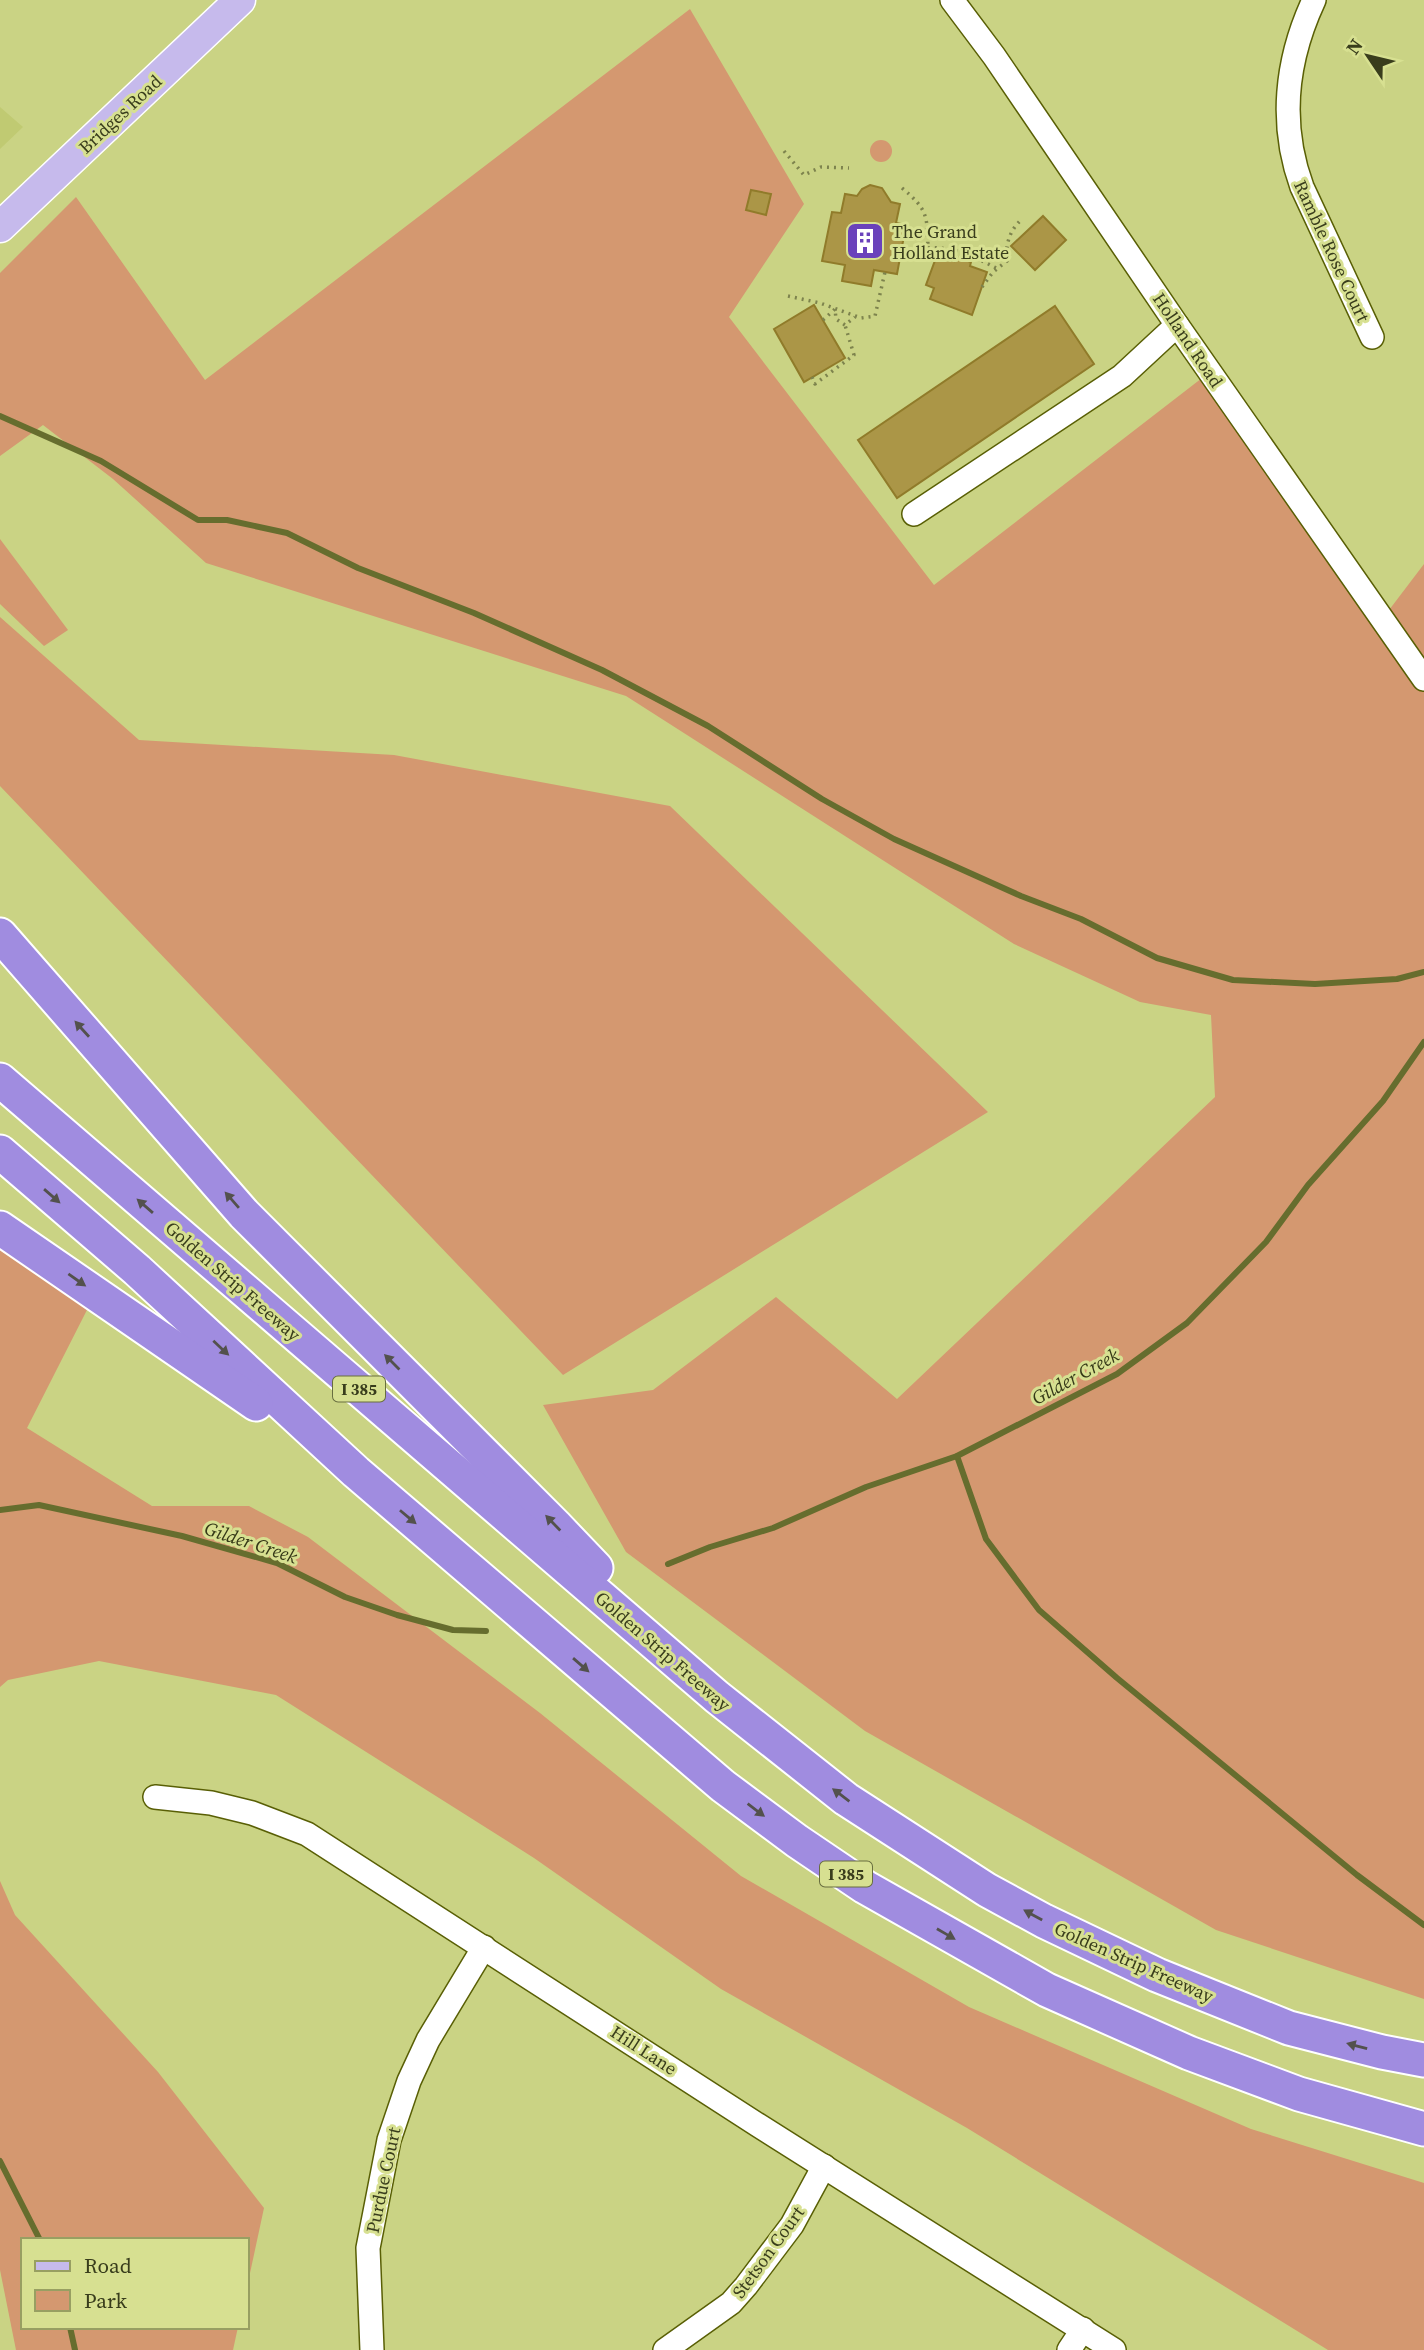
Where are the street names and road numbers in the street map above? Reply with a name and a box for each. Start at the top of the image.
street label: Bridges Road [73,69,167,159]
street label: Ramble Rose Court [1288,176,1376,326]
street label: Holland Road [1147,288,1229,392]
street label: Golden Strip Freeway [160,1215,307,1347]
road number: I 385 [333,1376,385,1401]
street label: Golden Strip Freeway [590,1585,737,1717]
road number: I 385 [820,1862,872,1886]
street label: Golden Strip Freeway [1051,1916,1218,2009]
street label: Hill Lane [606,2019,682,2081]
street label: Purdue Court [360,2125,406,2235]
street label: Stetson Court [726,2201,810,2303]

